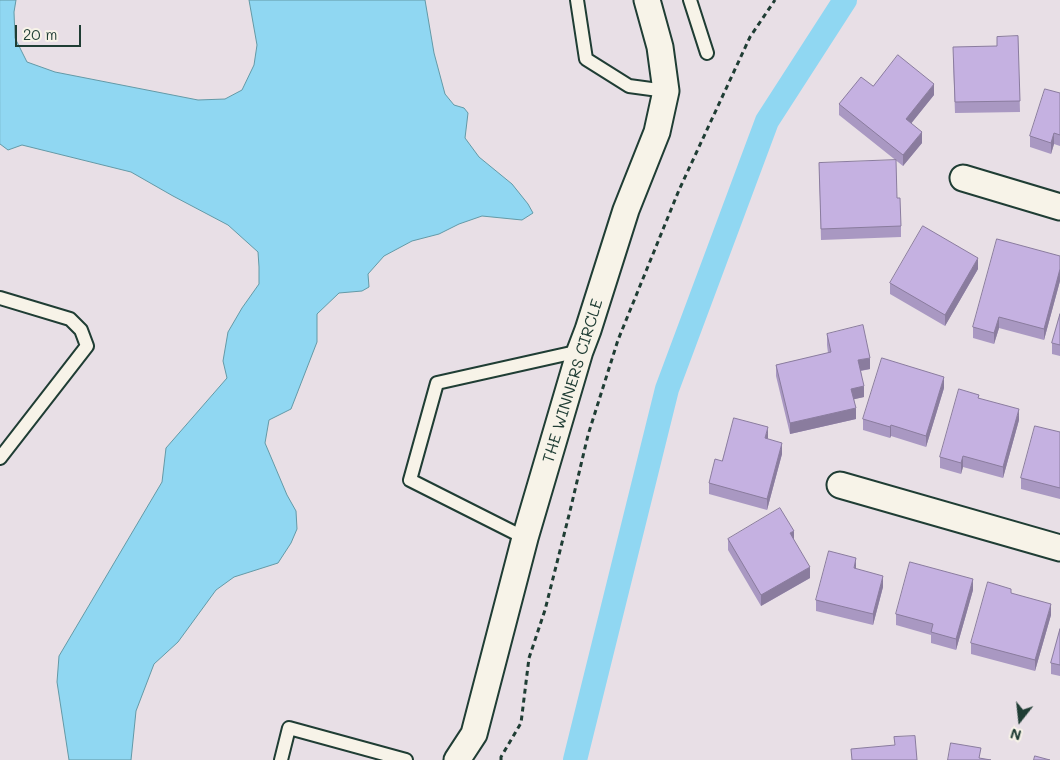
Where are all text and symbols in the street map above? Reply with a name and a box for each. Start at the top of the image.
scale bar [18,15,84,47]
text: 20 m [23,24,57,44]
street label: THE WINNERS CIRCLE [539,297,607,465]
north arrow [995,695,1045,745]
text: N [1008,724,1023,746]

